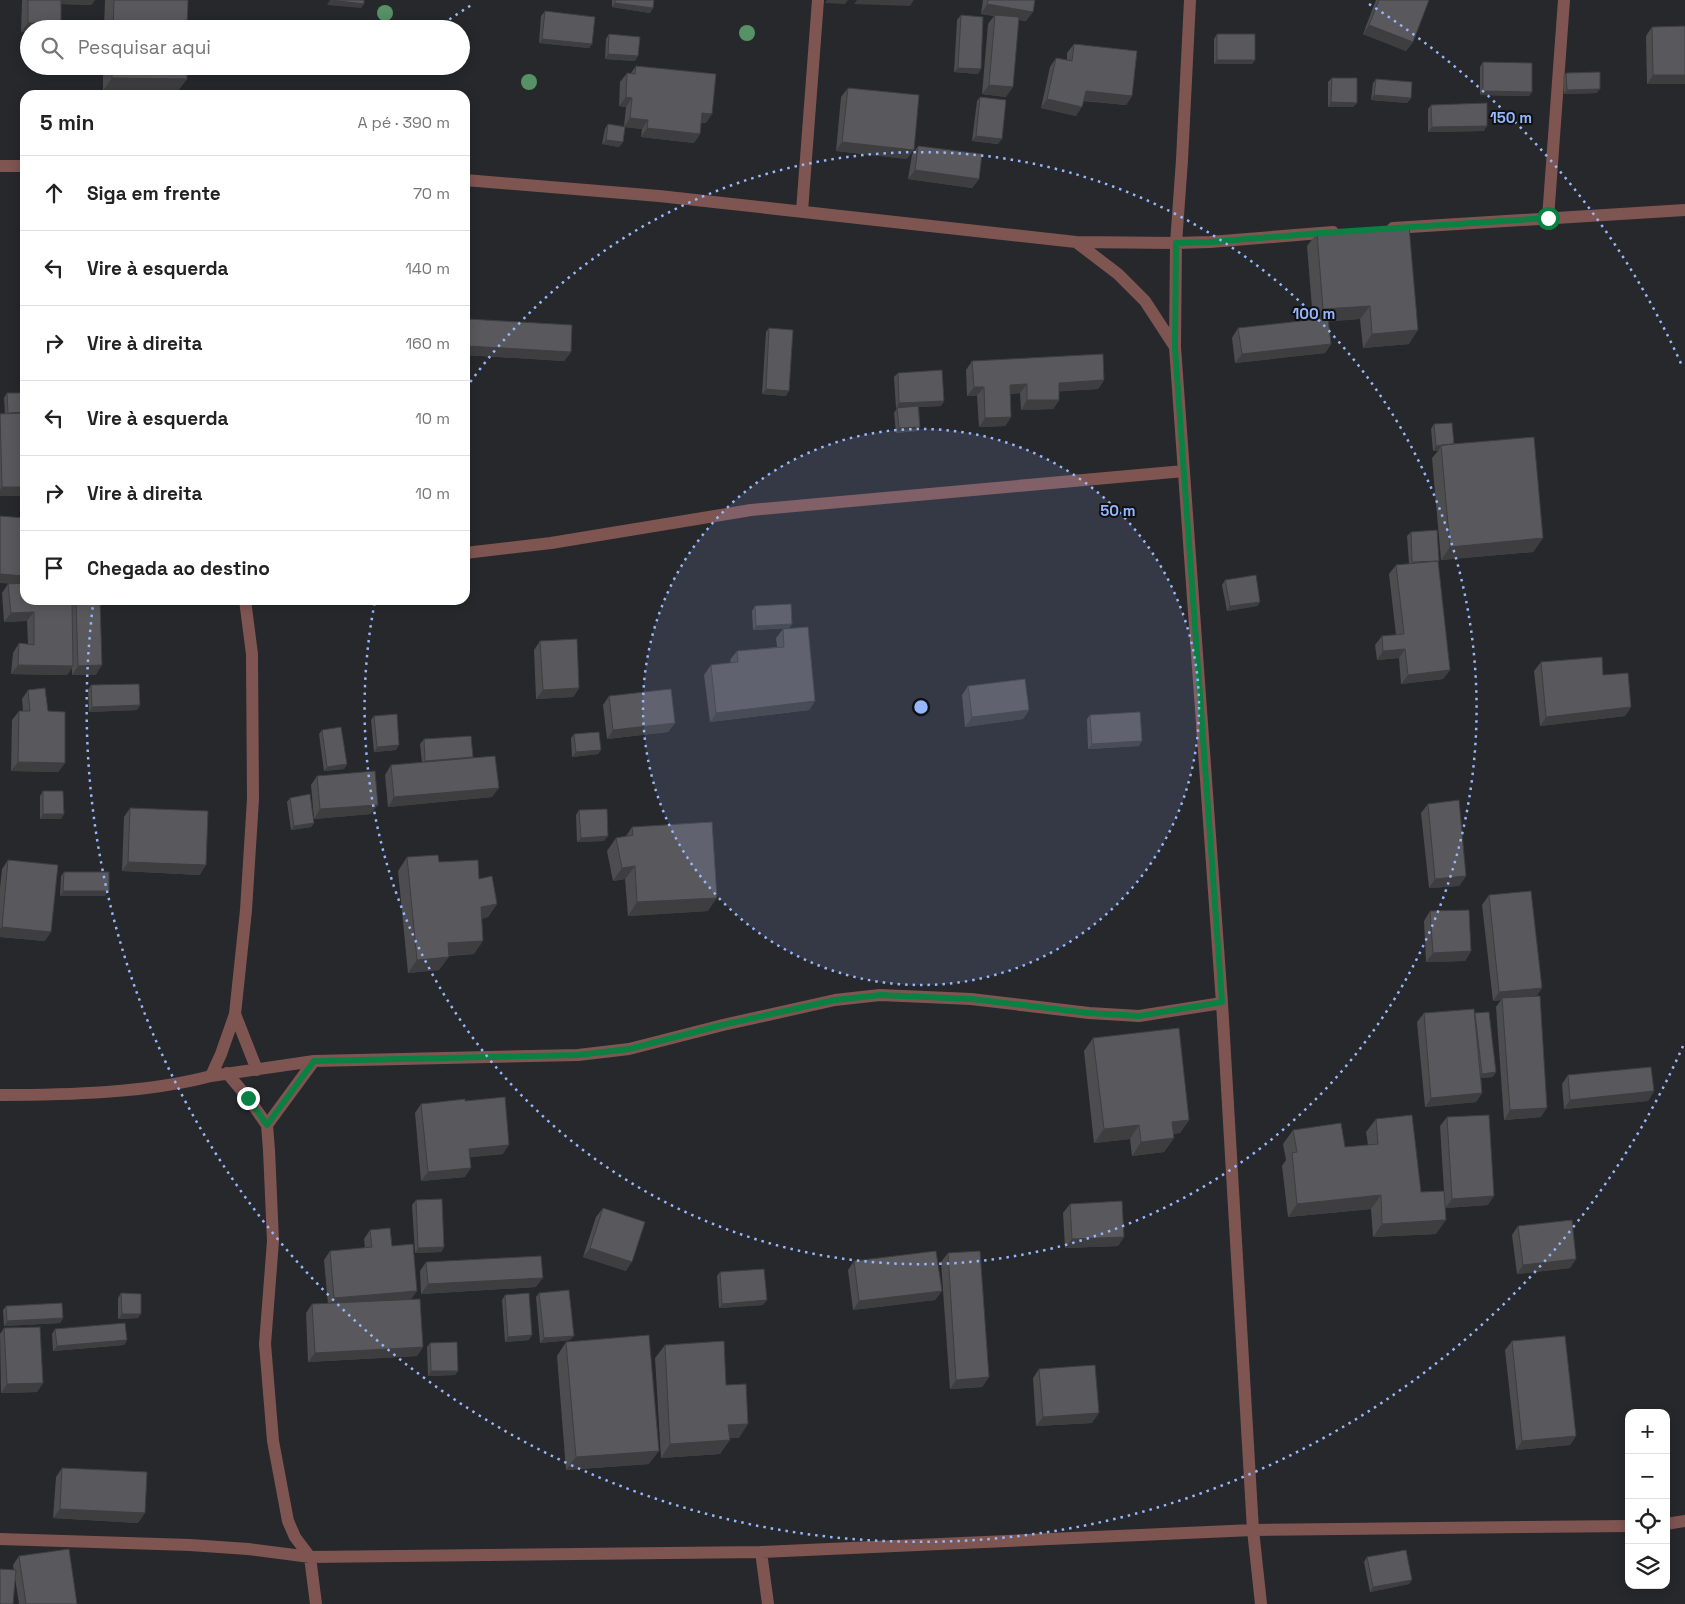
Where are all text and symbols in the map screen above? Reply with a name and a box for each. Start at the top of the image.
search box [20,20,470,75]
icon: search [38,34,66,62]
text: Pesquisar aqui [78,35,211,60]
text: 150 m [1490,108,1532,127]
text: 5 min [40,109,94,136]
text: A pé · 390 m [357,112,450,133]
icon: ahead [40,179,68,207]
text: Siga em frente [87,181,221,206]
text: 70 m [413,183,450,204]
route start [1537,207,1560,230]
icon: left [40,254,68,282]
text: Vire à esquerda [87,256,229,281]
text: 140 m [405,258,450,279]
text: 100 m [1293,304,1335,323]
icon: right [40,329,68,357]
text: Vire à direita [87,331,203,356]
text: 160 m [405,333,450,354]
icon: left [40,404,68,432]
text: Vire à esquerda [87,406,229,431]
text: 10 m [415,408,450,429]
icon: right [40,479,68,507]
text: Vire à direita [87,481,203,506]
text: 10 m [415,483,450,504]
text: 50 m [1100,501,1136,520]
icon: arrive [40,554,68,582]
text: Chegada ao destino [87,556,270,581]
centre of rings [912,698,930,716]
route end [237,1087,260,1110]
map controls [1625,1409,1670,1589]
button: + [1625,1409,1670,1454]
button: − [1625,1454,1670,1499]
button: locate [1625,1499,1670,1544]
button: layers [1625,1544,1670,1589]

